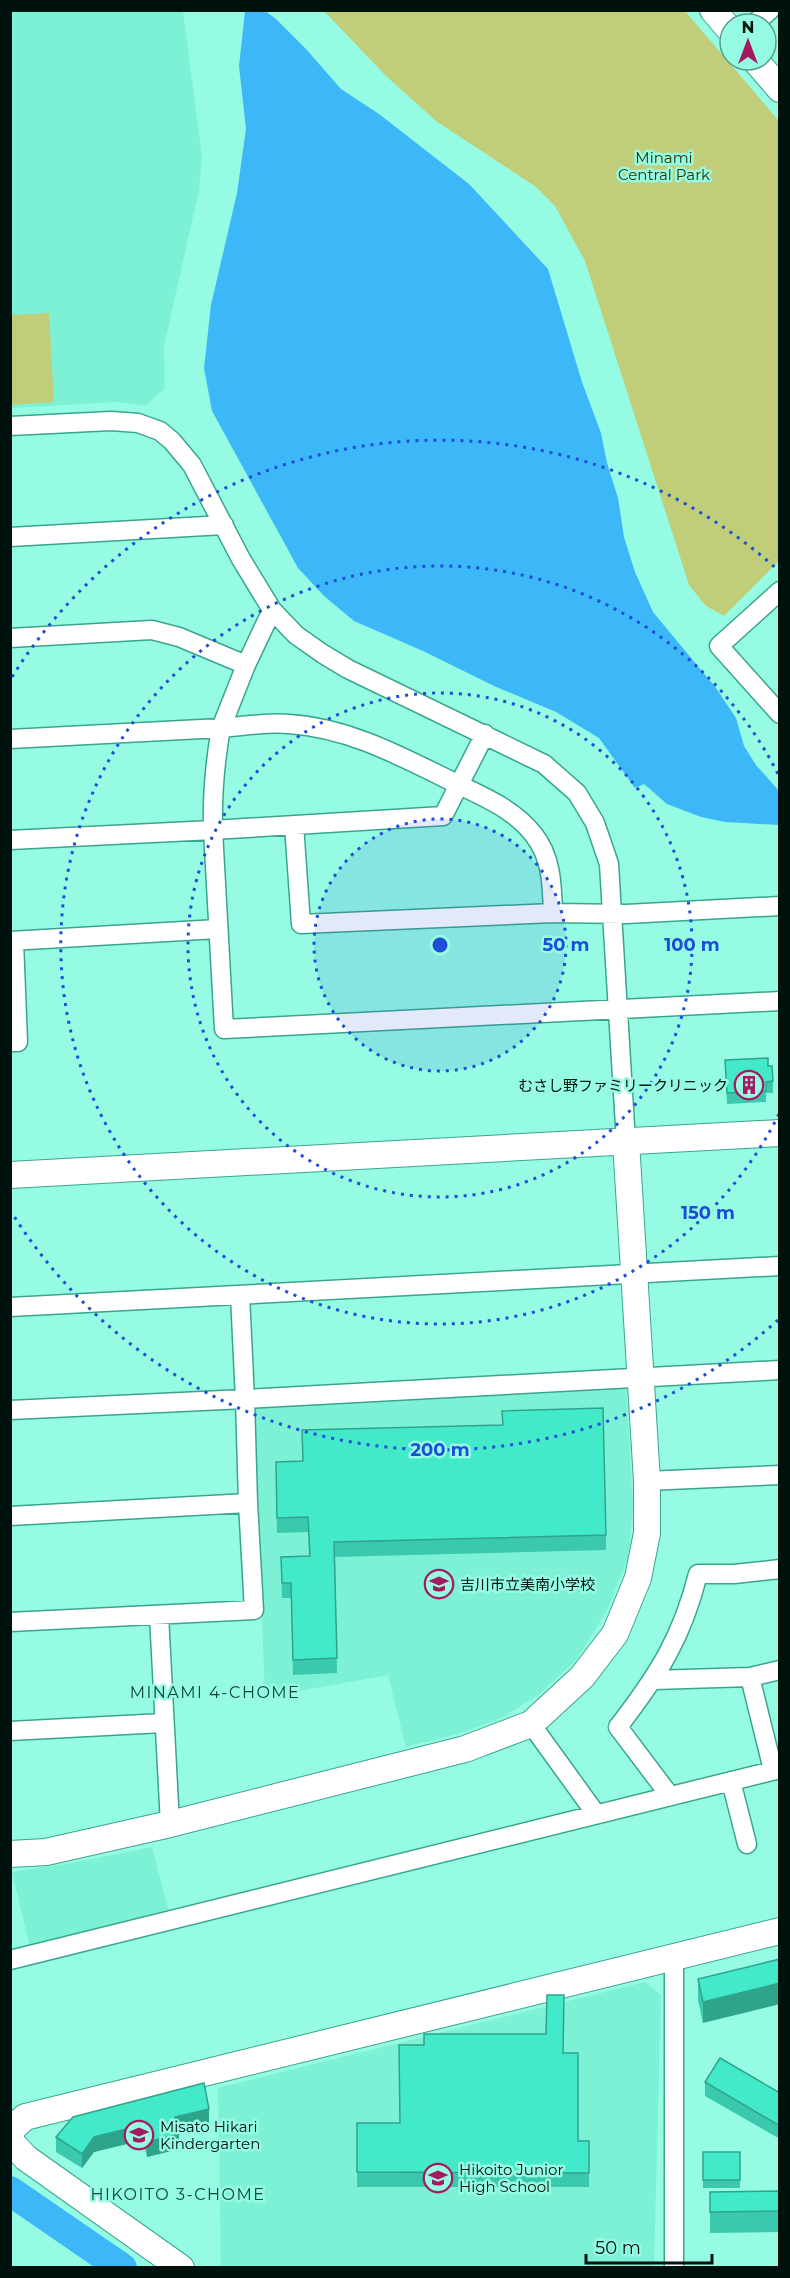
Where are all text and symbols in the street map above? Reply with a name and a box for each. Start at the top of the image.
north arrow [718,12,778,72]
text: N [742,18,754,37]
park label: Minami Central Park [618,148,710,184]
text: 50 m [543,934,589,956]
text: 100 m [664,934,720,956]
centre of rings [430,935,450,955]
building icon: むさし野ファミリークリニック [733,1069,765,1101]
place label: むさし野ファミリークリニック [518,1076,728,1095]
text: 150 m [681,1202,735,1224]
text: 200 m [410,1439,470,1461]
school or university icon: 吉川市立美南小学校 [423,1568,455,1600]
place label: 吉川市立美南小学校 [460,1575,595,1594]
district label: MINAMI 4-CHOME [130,1683,300,1702]
place label: Misato Hikari Kindergarten [160,2117,260,2153]
school or university icon: Misato Hikari Kindergarten [123,2119,155,2151]
place label: Hikoito Junior High School [459,2160,564,2196]
school or university icon: Hikoito Junior High School [422,2162,454,2194]
district label: HIKOITO 3-CHOME [90,2185,266,2204]
scale bar [586,2227,712,2265]
text: 50 m [595,2237,641,2259]

